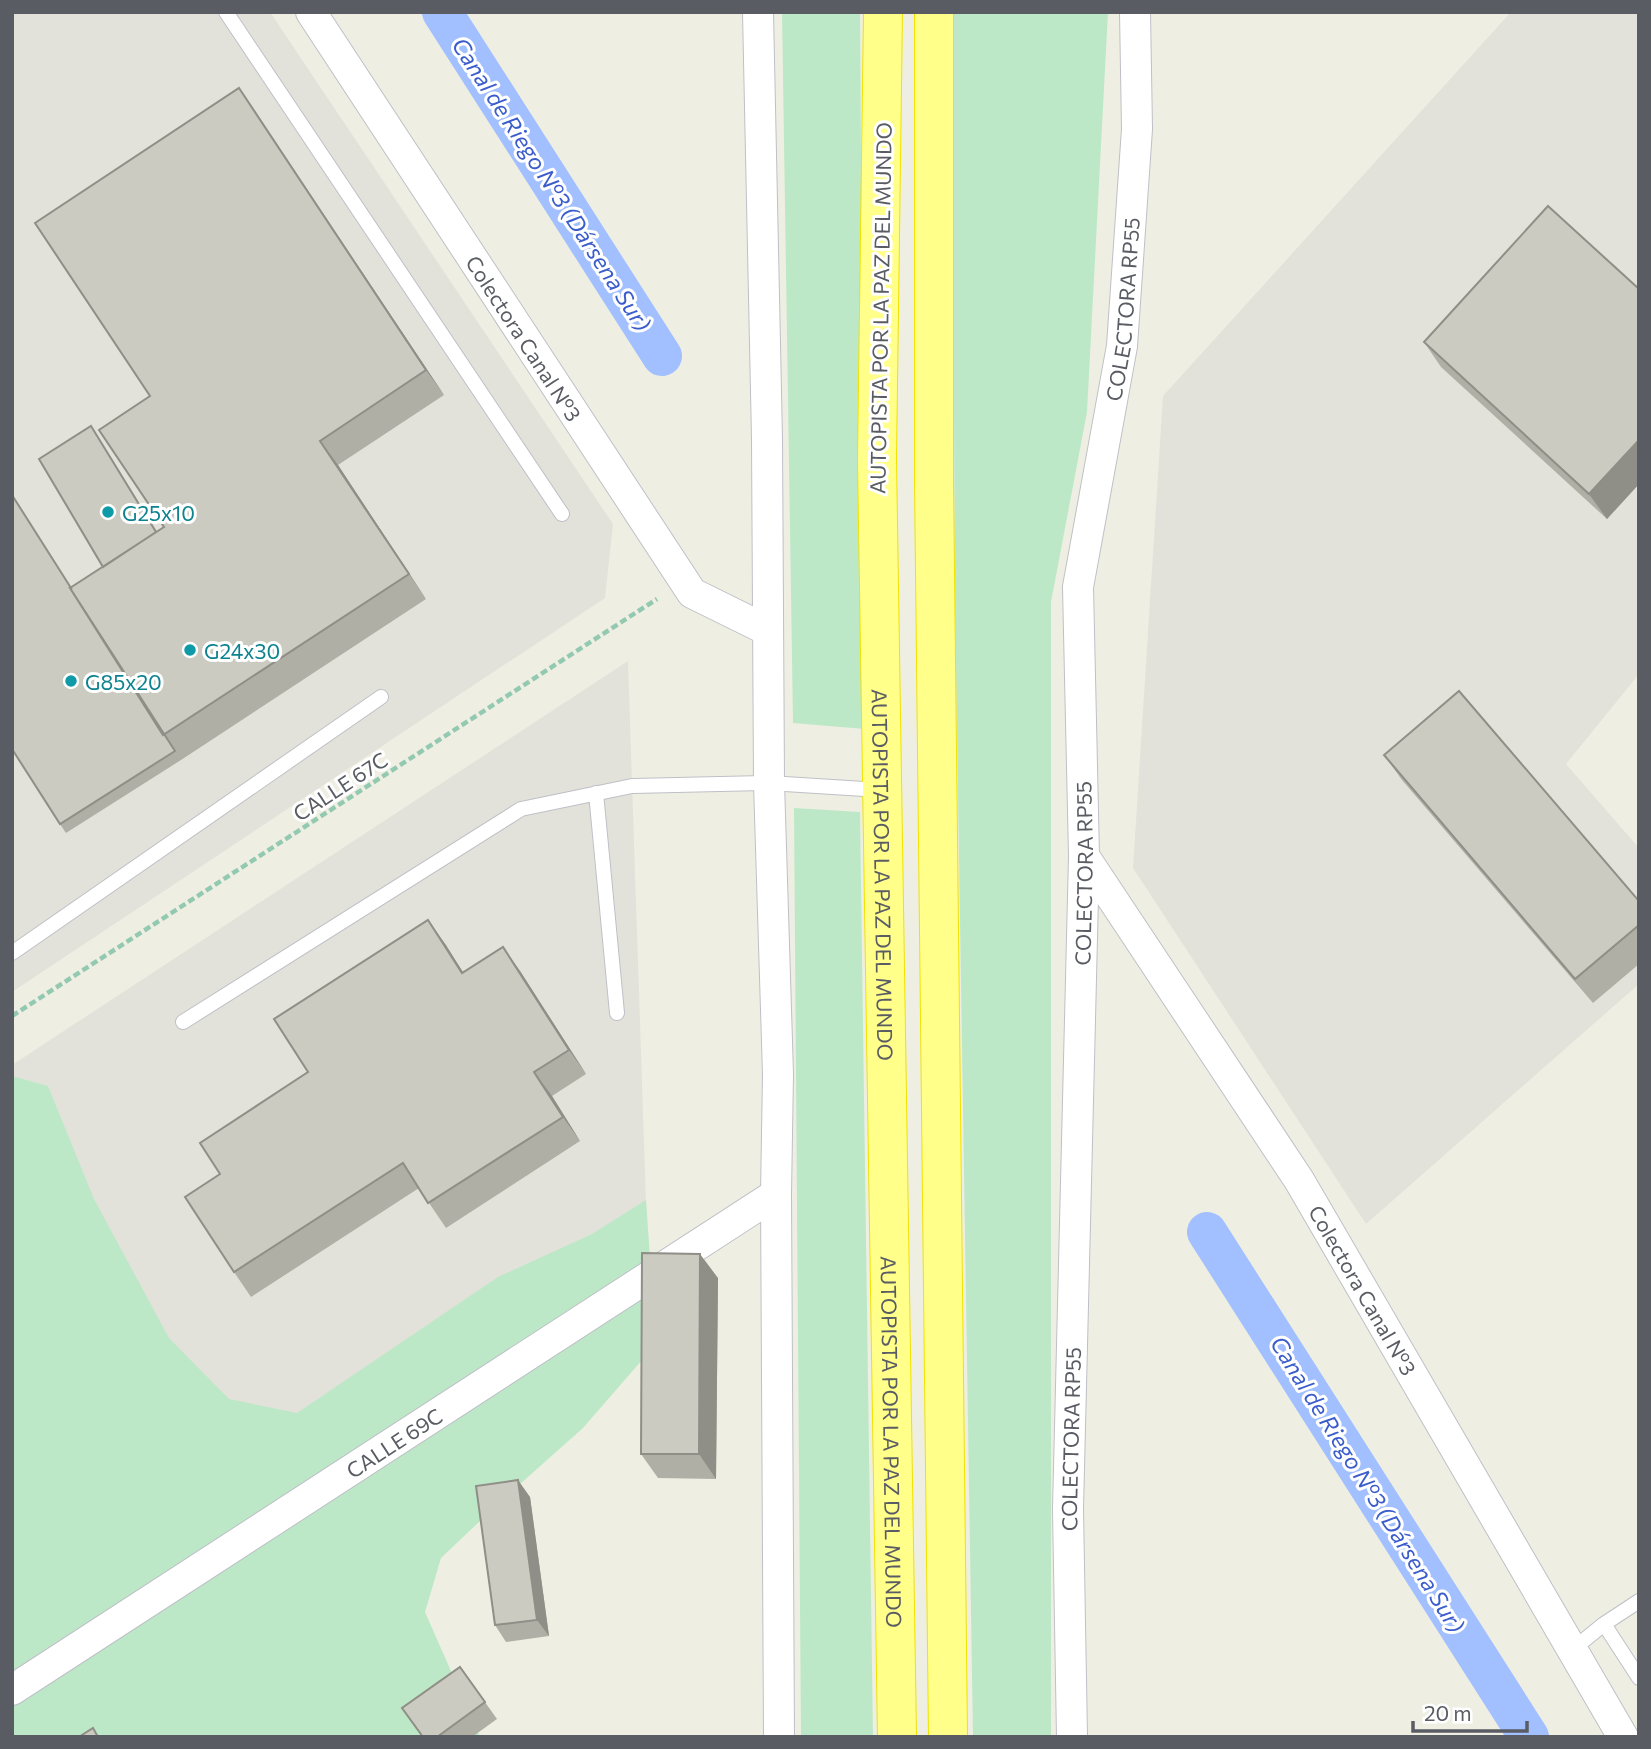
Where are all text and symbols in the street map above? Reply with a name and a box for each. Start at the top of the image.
water label: Canal de Riego Nº3 (Dársena Sur) [446,32,658,336]
street label: AUTOPISTA POR LA PAZ DEL MUNDO [864,122,896,494]
street label: COLECTORA RP55 [1100,217,1143,403]
street label: Colectora Canal Nº3 [461,251,587,425]
place label: G25x10 [122,500,195,525]
marker: G25x10 [100,504,116,520]
place label: G24x30 [204,638,280,663]
marker: G24x30 [182,642,198,658]
place label: G85x20 [85,669,162,694]
marker: G85x20 [63,673,79,689]
street label: AUTOPISTA POR LA PAZ DEL MUNDO [868,689,899,1061]
street label: CALLE 67C [288,746,392,826]
street label: COLECTORA RP55 [1069,781,1097,966]
street label: Colectora Canal Nº3 [1304,1201,1422,1379]
street label: AUTOPISTA POR LA PAZ DEL MUNDO [877,1256,908,1628]
water label: Canal de Riego Nº3 (Dársena Sur) [1265,1331,1471,1638]
street label: COLECTORA RP55 [1055,1347,1084,1531]
street label: CALLE 69C [341,1402,446,1482]
scale bar [1413,1690,1527,1734]
text: 20 m [1424,1700,1472,1725]

